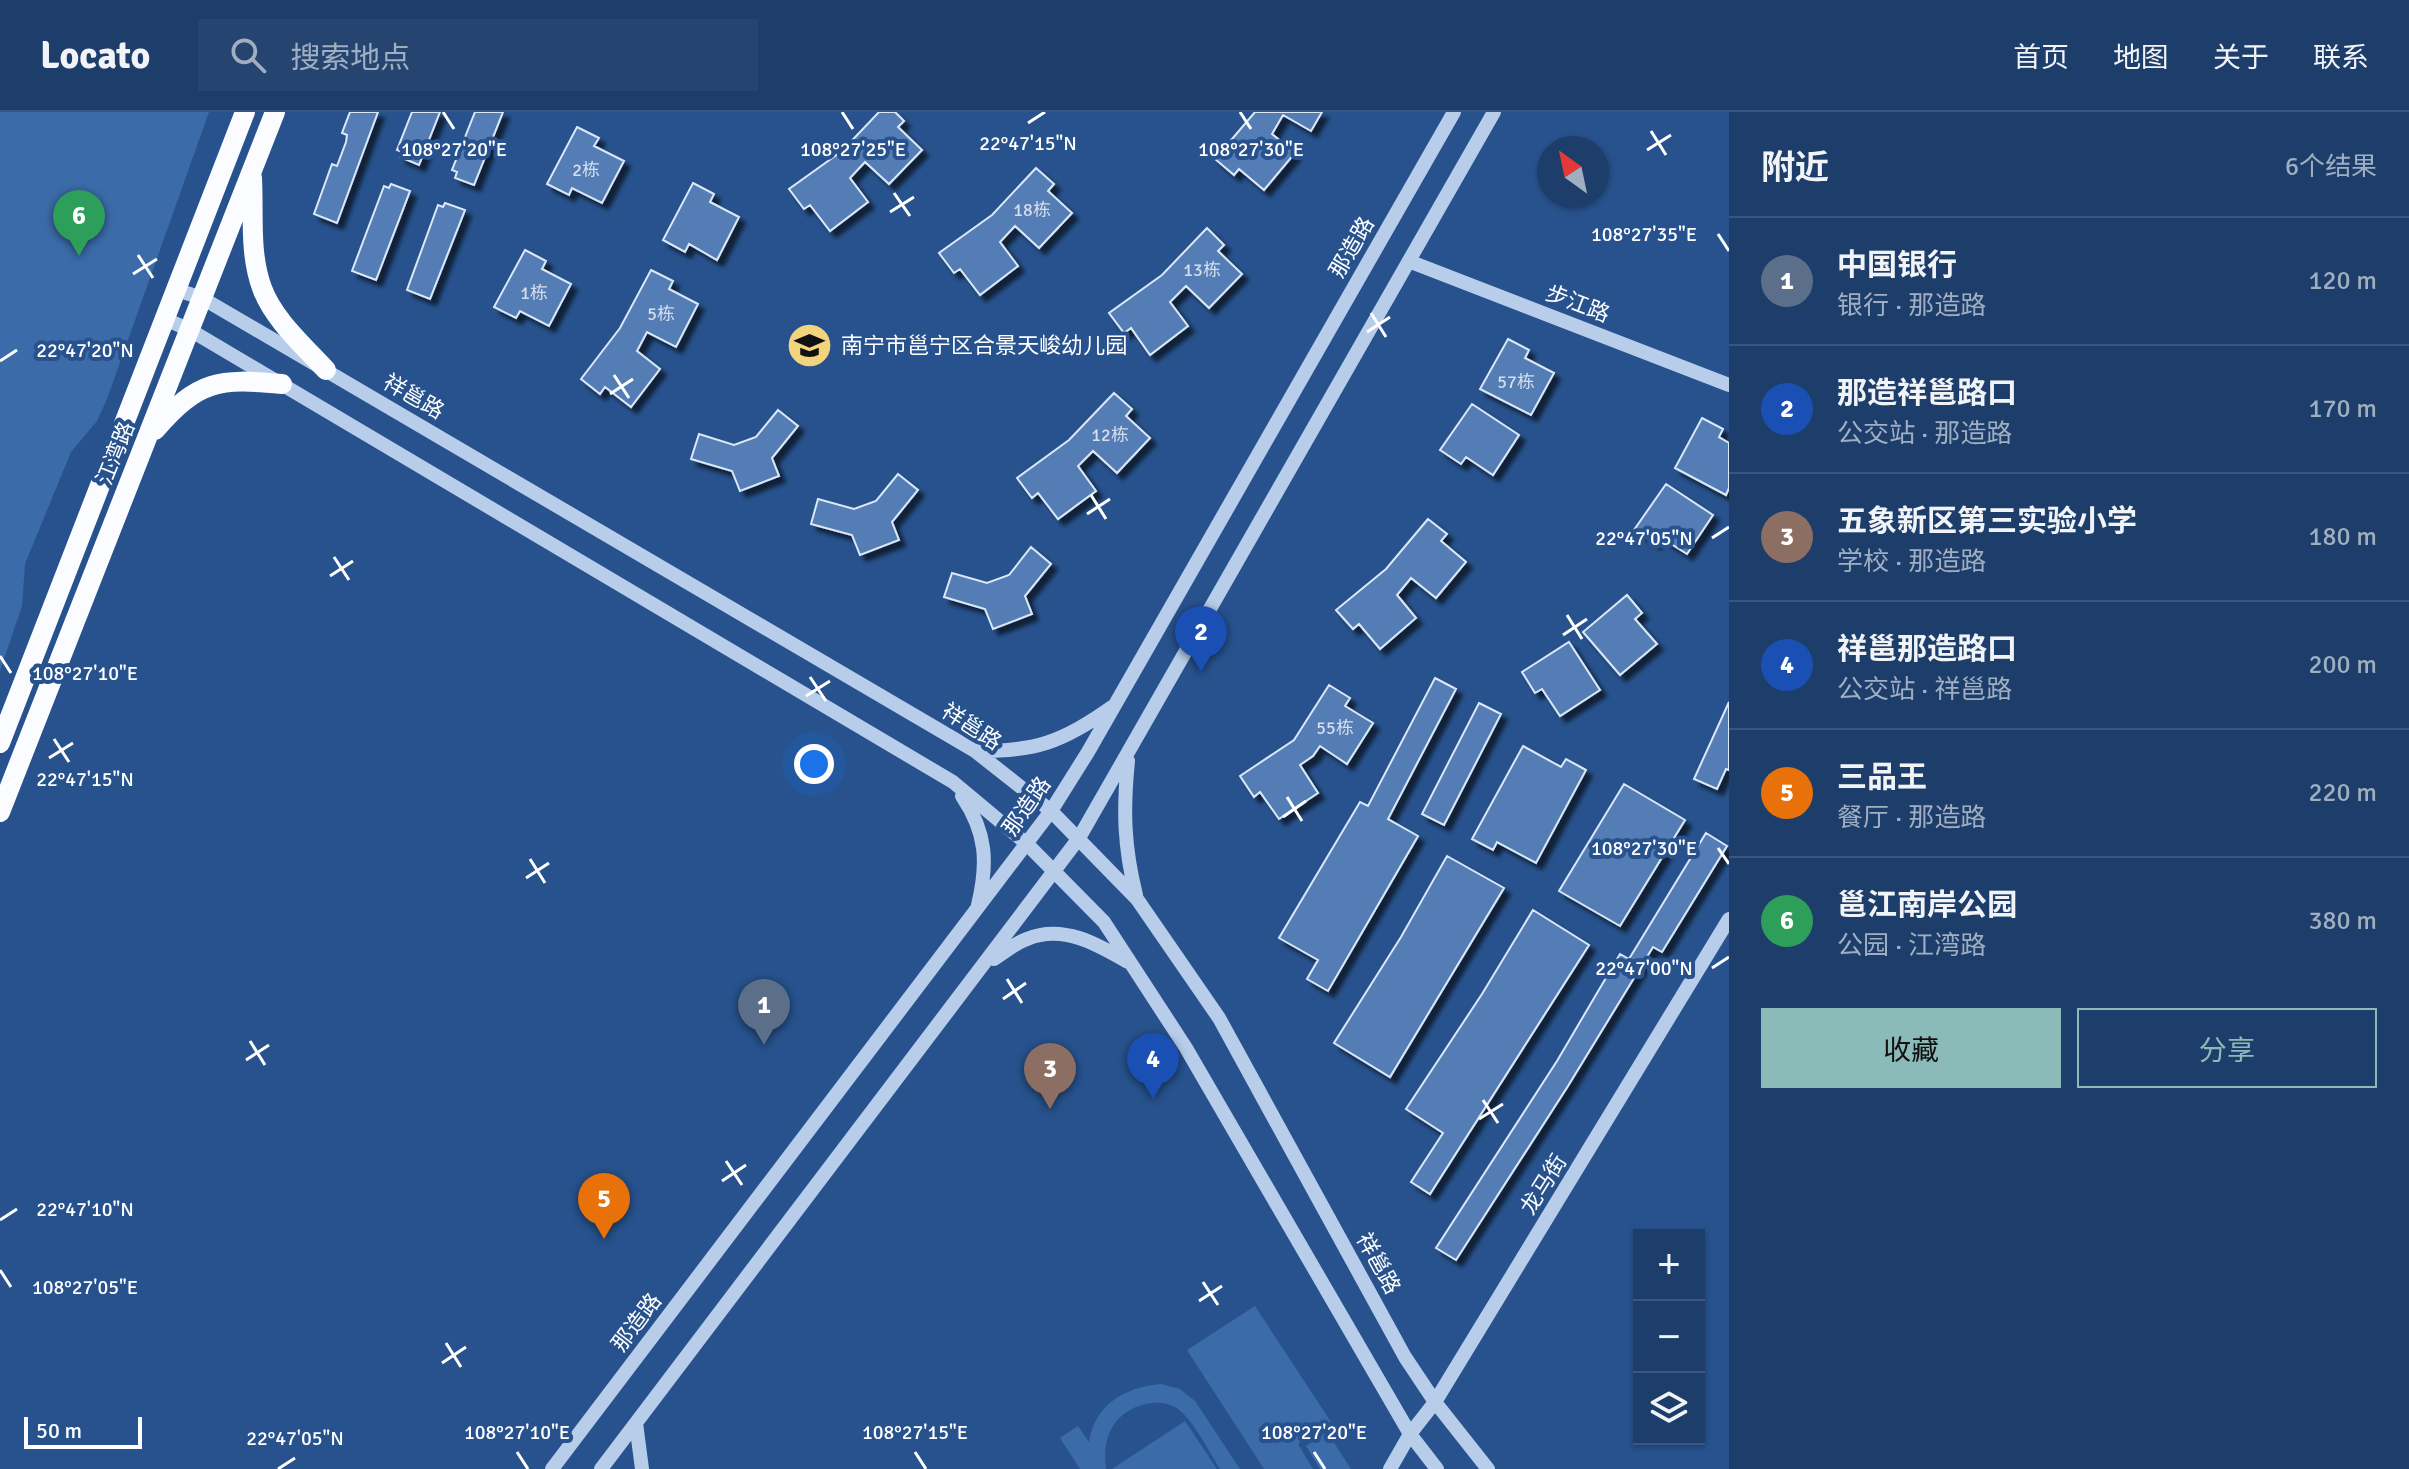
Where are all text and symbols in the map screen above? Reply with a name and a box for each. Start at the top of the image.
search box [198,19,758,91]
text: Locato [40,32,150,79]
icon: search [226,33,270,77]
text: 搜索地点 [290,40,410,77]
text: 首页 [2013,41,2069,75]
text: 地图 [2113,41,2169,75]
text: 关于 [2213,41,2269,75]
text: 联系 [2313,41,2369,75]
text: 22°47'15"N [979,131,1077,156]
north arrow [1537,136,1609,208]
text: 108°27'20"E [401,137,507,162]
text: 108°27'25"E [800,137,906,162]
text: 108°27'30"E [1198,137,1304,162]
text: 附近 [1761,147,1829,189]
text: 6个结果 [2285,151,2377,183]
house number: 2栋 [572,159,600,181]
pin: 6 [53,190,105,256]
house number: 18栋 [1013,199,1051,221]
street label: 那造路 [1323,212,1380,283]
text: 108°27'35"E [1591,222,1697,247]
text: 中国银行 [1837,247,1957,284]
house number: 13栋 [1183,259,1221,281]
text: 1 [1780,265,1794,297]
text: 120 m [2308,265,2377,297]
street label: 步江路 [1542,279,1613,328]
house number: 1栋 [520,282,548,304]
text: 银行 · 那造路 [1837,290,1986,322]
house number: 5栋 [647,303,675,325]
school or university icon: 南宁市邕宁区合景天峻幼儿园 [786,321,834,369]
place label: 南宁市邕宁区合景天峻幼儿园 [841,332,1127,359]
text: 22°47'20"N [36,338,134,363]
street label: 祥邕路 [378,368,449,425]
house number: 57栋 [1497,371,1535,393]
text: 那造祥邕路口 [1837,375,2017,412]
text: 2 [1780,393,1794,425]
text: 170 m [2308,393,2377,425]
street label: 江湾路 [91,418,140,489]
text: 公交站 · 那造路 [1837,418,2012,450]
house number: 12栋 [1091,424,1129,446]
text: 五象新区第三实验小学 [1837,503,2137,540]
text: 3 [1780,521,1794,553]
text: 180 m [2308,521,2377,553]
text: 22°47'05"N [1595,526,1693,551]
text: 学校 · 那造路 [1837,546,1986,578]
pin: 2 [1175,606,1227,672]
text: 祥邕那造路口 [1837,631,2017,668]
text: 4 [1780,649,1794,681]
text: 200 m [2308,649,2377,681]
text: 108°27'10"E [32,661,138,686]
text: 公交站 · 祥邕路 [1837,674,2012,706]
street label: 祥邕路 [937,697,1007,756]
house number: 55栋 [1316,717,1354,739]
your location [794,744,834,784]
text: 三品王 [1837,759,1927,796]
text: 22°47'15"N [36,767,134,792]
street label: 那造路 [996,772,1056,841]
text: 5 [1780,777,1794,809]
text: 220 m [2308,777,2377,809]
text: 餐厅 · 那造路 [1837,802,1986,834]
text: 108°27'30"E [1591,836,1697,861]
text: 邕江南岸公园 [1837,887,2017,924]
text: 6 [1780,905,1794,937]
text: 380 m [2308,905,2377,937]
text: 公园 · 江湾路 [1837,930,1986,962]
text: 22°47'00"N [1595,956,1693,981]
pin: 1 [738,979,790,1045]
button: 收藏 [1761,1008,2061,1088]
button: 分享 [2077,1008,2377,1088]
pin: 4 [1127,1033,1179,1099]
pin: 3 [1024,1043,1076,1109]
street label: 龙马街 [1514,1149,1572,1219]
pin: 5 [578,1173,630,1239]
text: 22°47'10"N [36,1197,134,1222]
street label: 祥邕路 [1351,1228,1406,1299]
map controls [1633,1229,1705,1445]
button: + [1633,1229,1705,1301]
text: 108°27'05"E [32,1275,138,1300]
street label: 那造路 [606,1288,667,1357]
button: − [1633,1301,1705,1373]
button: layers [1633,1373,1705,1445]
scale bar [24,1413,142,1449]
text: 50 m [36,1417,82,1444]
text: 108°27'10"E [464,1420,570,1445]
text: 108°27'15"E [862,1420,968,1445]
text: 108°27'20"E [1261,1420,1367,1445]
text: 22°47'05"N [246,1426,344,1451]

